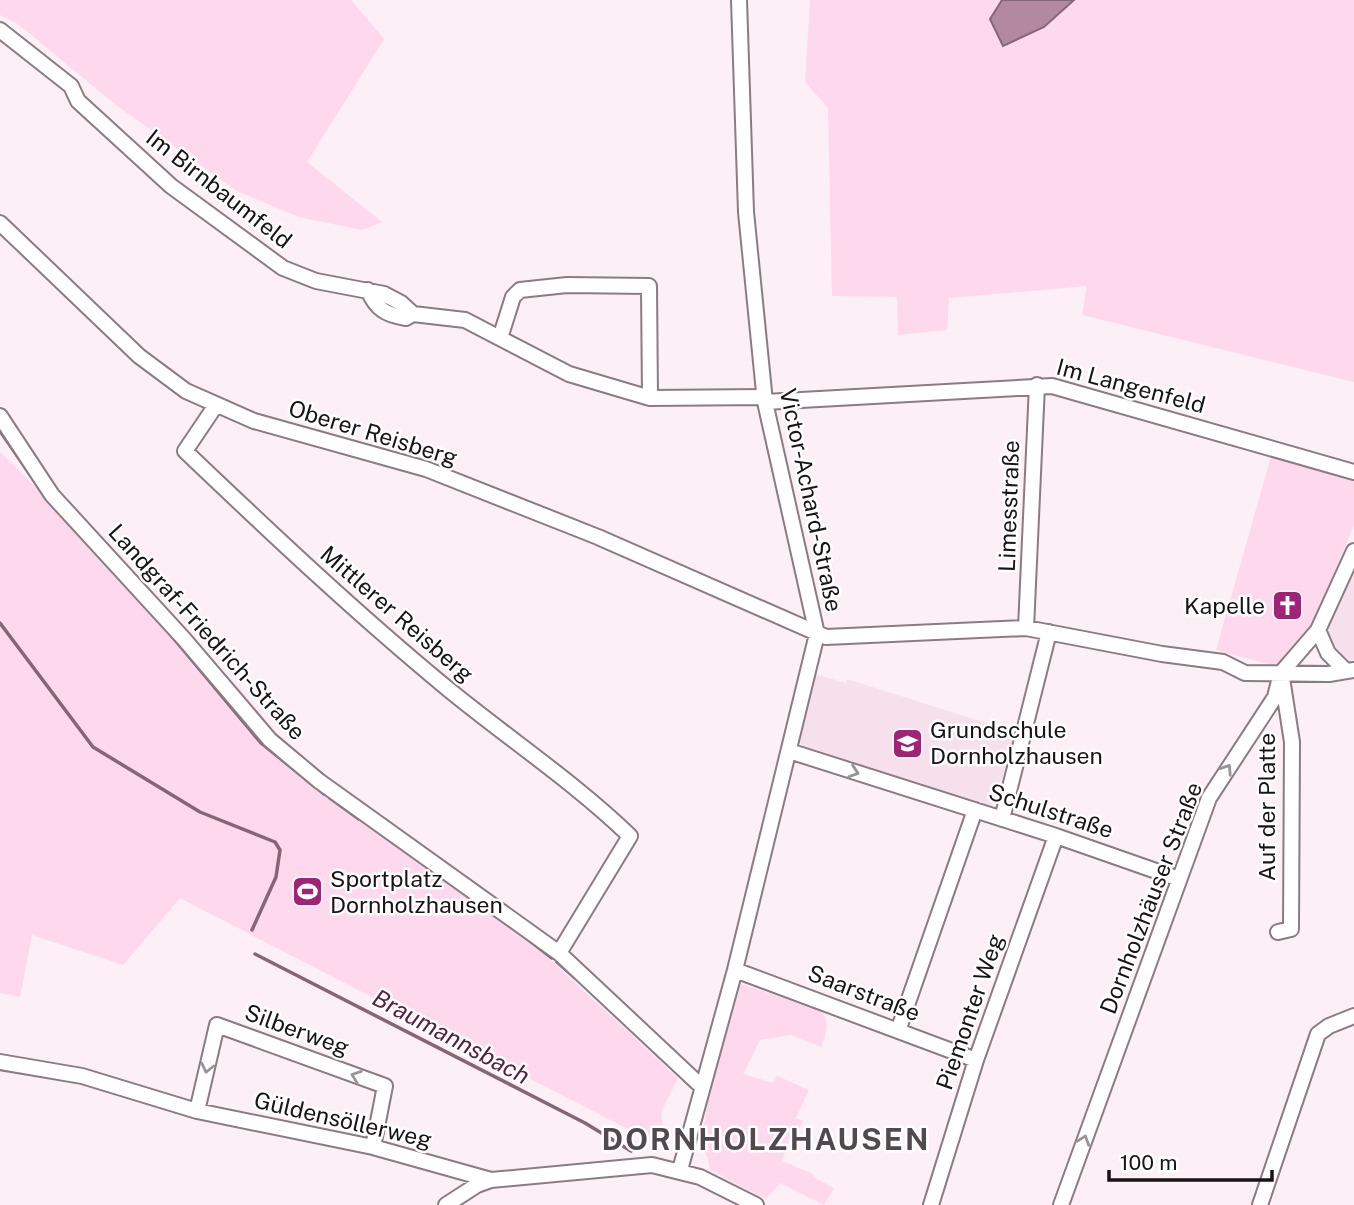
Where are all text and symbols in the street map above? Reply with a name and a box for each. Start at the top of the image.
street label: Im Birnbaumfeld [141,124,297,254]
street label: Im Langenfeld [1054,353,1208,418]
street label: Victor-Achard-Straße [775,386,848,614]
street label: Oberer Reisberg [285,394,461,471]
street label: Limesstraße [993,440,1024,572]
street label: Landgraf-Friedrich-Straße [103,518,311,745]
street label: Mittlerer Reisberg [315,540,479,687]
church icon: Kapelle [1271,589,1305,623]
place label: Kapelle [1184,592,1265,619]
place label: Grundschule Dornholzhausen [930,716,1103,769]
school or university icon: Grundschule Dornholzhausen [890,726,924,760]
street label: Auf der Platte [1253,733,1280,881]
one-way arrow [1218,763,1231,776]
one-way arrow [847,764,859,778]
street label: Schulstraße [985,778,1117,843]
street label: Dornholzhäuser Straße [1094,778,1207,1017]
place label: Sportplatz Dornholzhausen [330,865,503,918]
sports icon: Sportplatz Dornholzhausen [290,875,324,909]
street label: Piemonter Weg [930,930,1009,1093]
street label: Saarstraße [804,959,924,1026]
water label: Braumannsbach [368,983,535,1089]
street label: Silberweg [241,998,353,1061]
one-way arrow [201,1062,215,1074]
one-way arrow [351,1070,363,1084]
street label: Güldensöllerweg [252,1086,435,1153]
district label: DORNHOLZHAUSEN [602,1121,930,1157]
one-way arrow [1076,1135,1090,1147]
scale bar [1109,1138,1272,1182]
text: 100 m [1120,1150,1177,1175]

